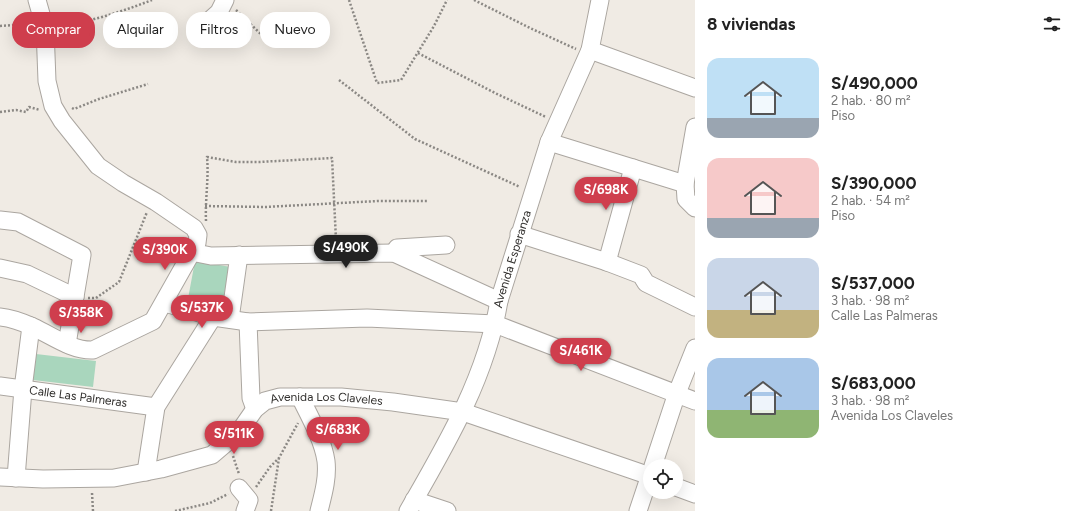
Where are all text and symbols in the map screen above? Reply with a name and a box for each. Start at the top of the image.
chip: Comprar [12,12,95,48]
chip: Alquilar [103,12,178,48]
chip: Filtros [186,12,252,48]
chip: Nuevo [260,12,330,48]
icon: filters [1041,13,1063,35]
text: 8 viviendas [707,14,795,34]
text: S/490,000 [831,73,918,93]
icon: home [739,74,787,122]
text: 2 hab. · 80 m² [831,93,911,108]
text: Piso [831,108,855,123]
text: S/390,000 [831,173,916,193]
icon: home [739,174,787,222]
pin: S/698K [573,177,639,211]
text: S/698K [583,182,629,197]
text: 2 hab. · 54 m² [831,193,910,208]
text: Piso [831,208,855,223]
street label: Avenida Esperanza [491,209,534,309]
pin: S/490K [313,235,379,269]
pin: S/390K [132,237,198,271]
text: S/490K [323,240,369,255]
text: S/390K [142,242,188,257]
text: S/537,000 [831,273,915,293]
icon: home [739,274,787,322]
text: 3 hab. · 98 m² [831,293,910,308]
pin: S/537K [169,295,235,329]
pin: S/358K [48,300,114,334]
text: S/537K [180,300,224,315]
text: S/358K [59,305,103,320]
text: Calle Las Palmeras [831,308,938,323]
pin: S/461K [548,338,614,372]
text: S/461K [559,343,603,358]
text: S/683,000 [831,373,916,393]
icon: home [739,374,787,422]
street label: Calle Las Palmeras [28,383,129,410]
street label: Avenida Los Claveles [268,390,384,408]
text: 3 hab. · 98 m² [831,393,910,408]
text: Avenida Los Claveles [831,408,953,423]
pin: S/683K [305,417,371,451]
pin: S/511K [201,421,267,455]
text: S/683K [316,422,360,437]
text: S/511K [214,426,254,441]
map controls [643,459,683,499]
button: locate [643,459,683,499]

